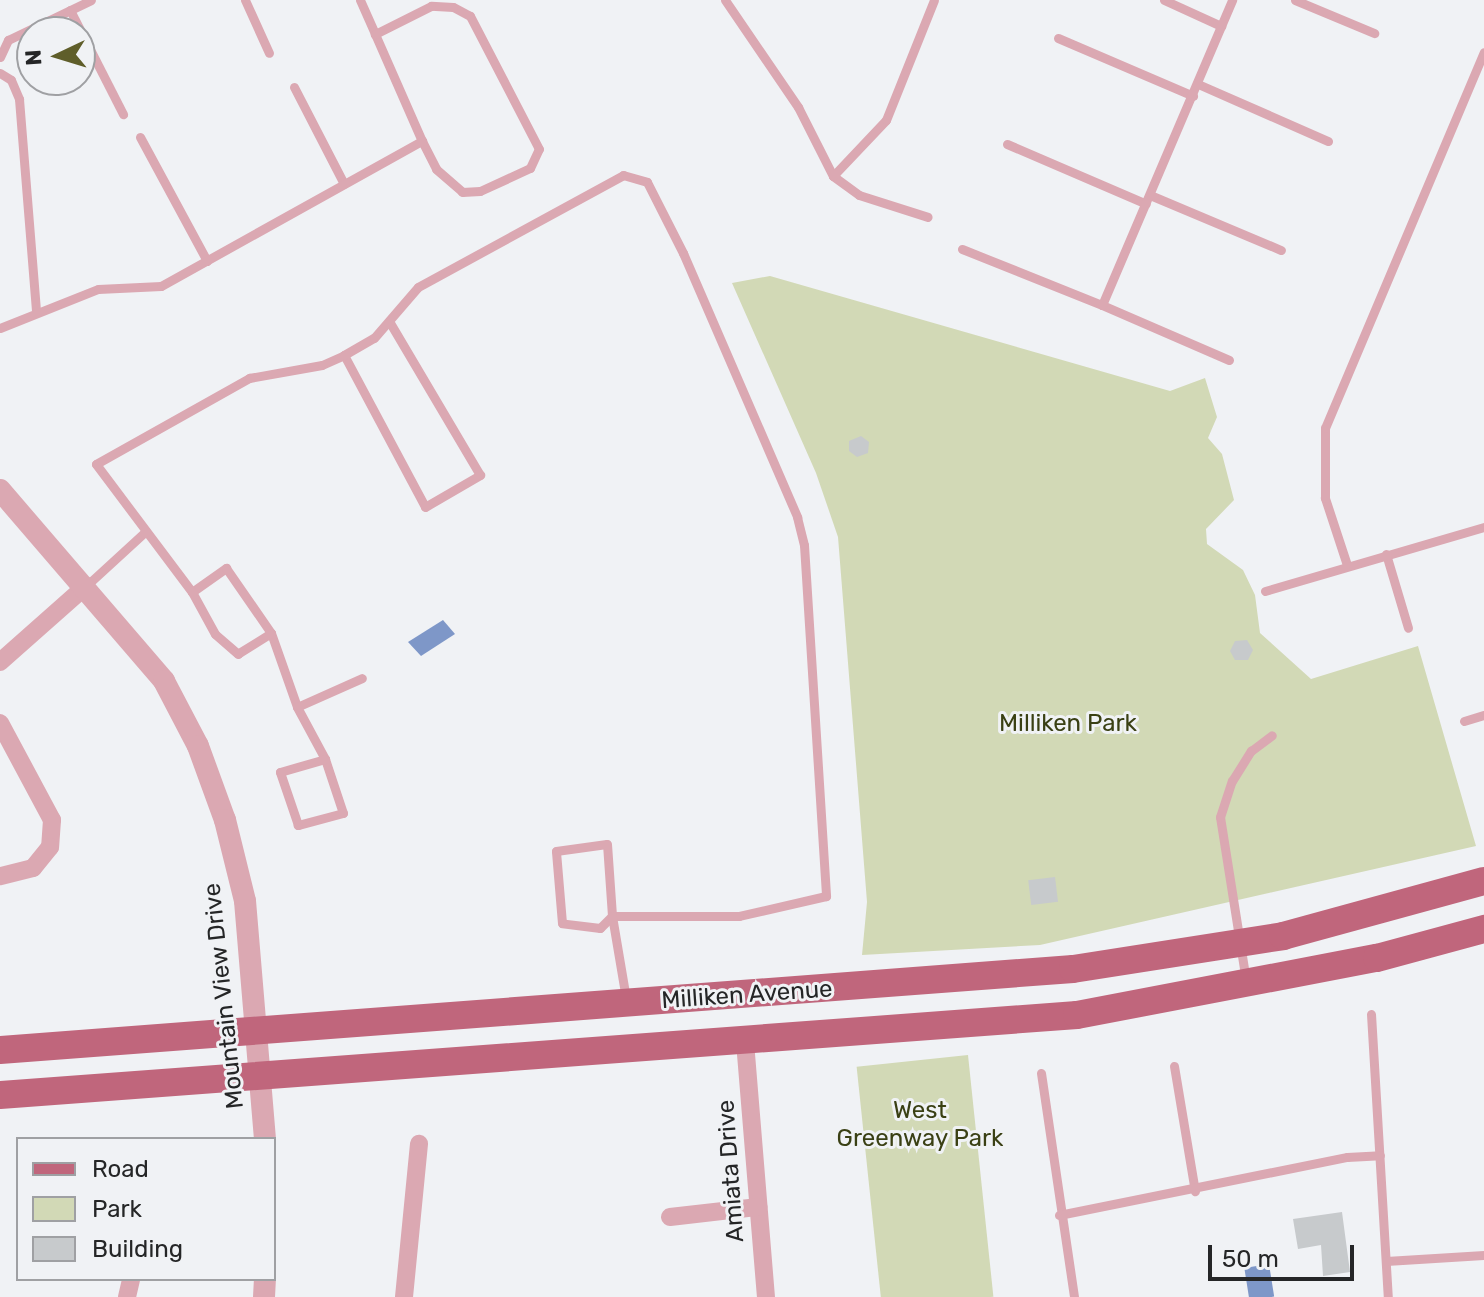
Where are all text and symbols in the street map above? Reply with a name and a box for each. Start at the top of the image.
north arrow [16,16,96,96]
text: N [20,49,48,66]
park label: Milliken Park [999,710,1137,738]
street label: Mountain View Drive [198,881,250,1111]
street label: Milliken Avenue [660,975,834,1015]
park label: West Greenway Park [836,1097,1004,1153]
street label: Amiata Drive [712,1099,750,1243]
legend [16,1137,276,1281]
text: Road [92,1155,149,1183]
text: Park [92,1195,142,1223]
scale bar [1212,1229,1358,1279]
text: Building [92,1235,183,1263]
text: 50 m [1222,1245,1279,1273]

